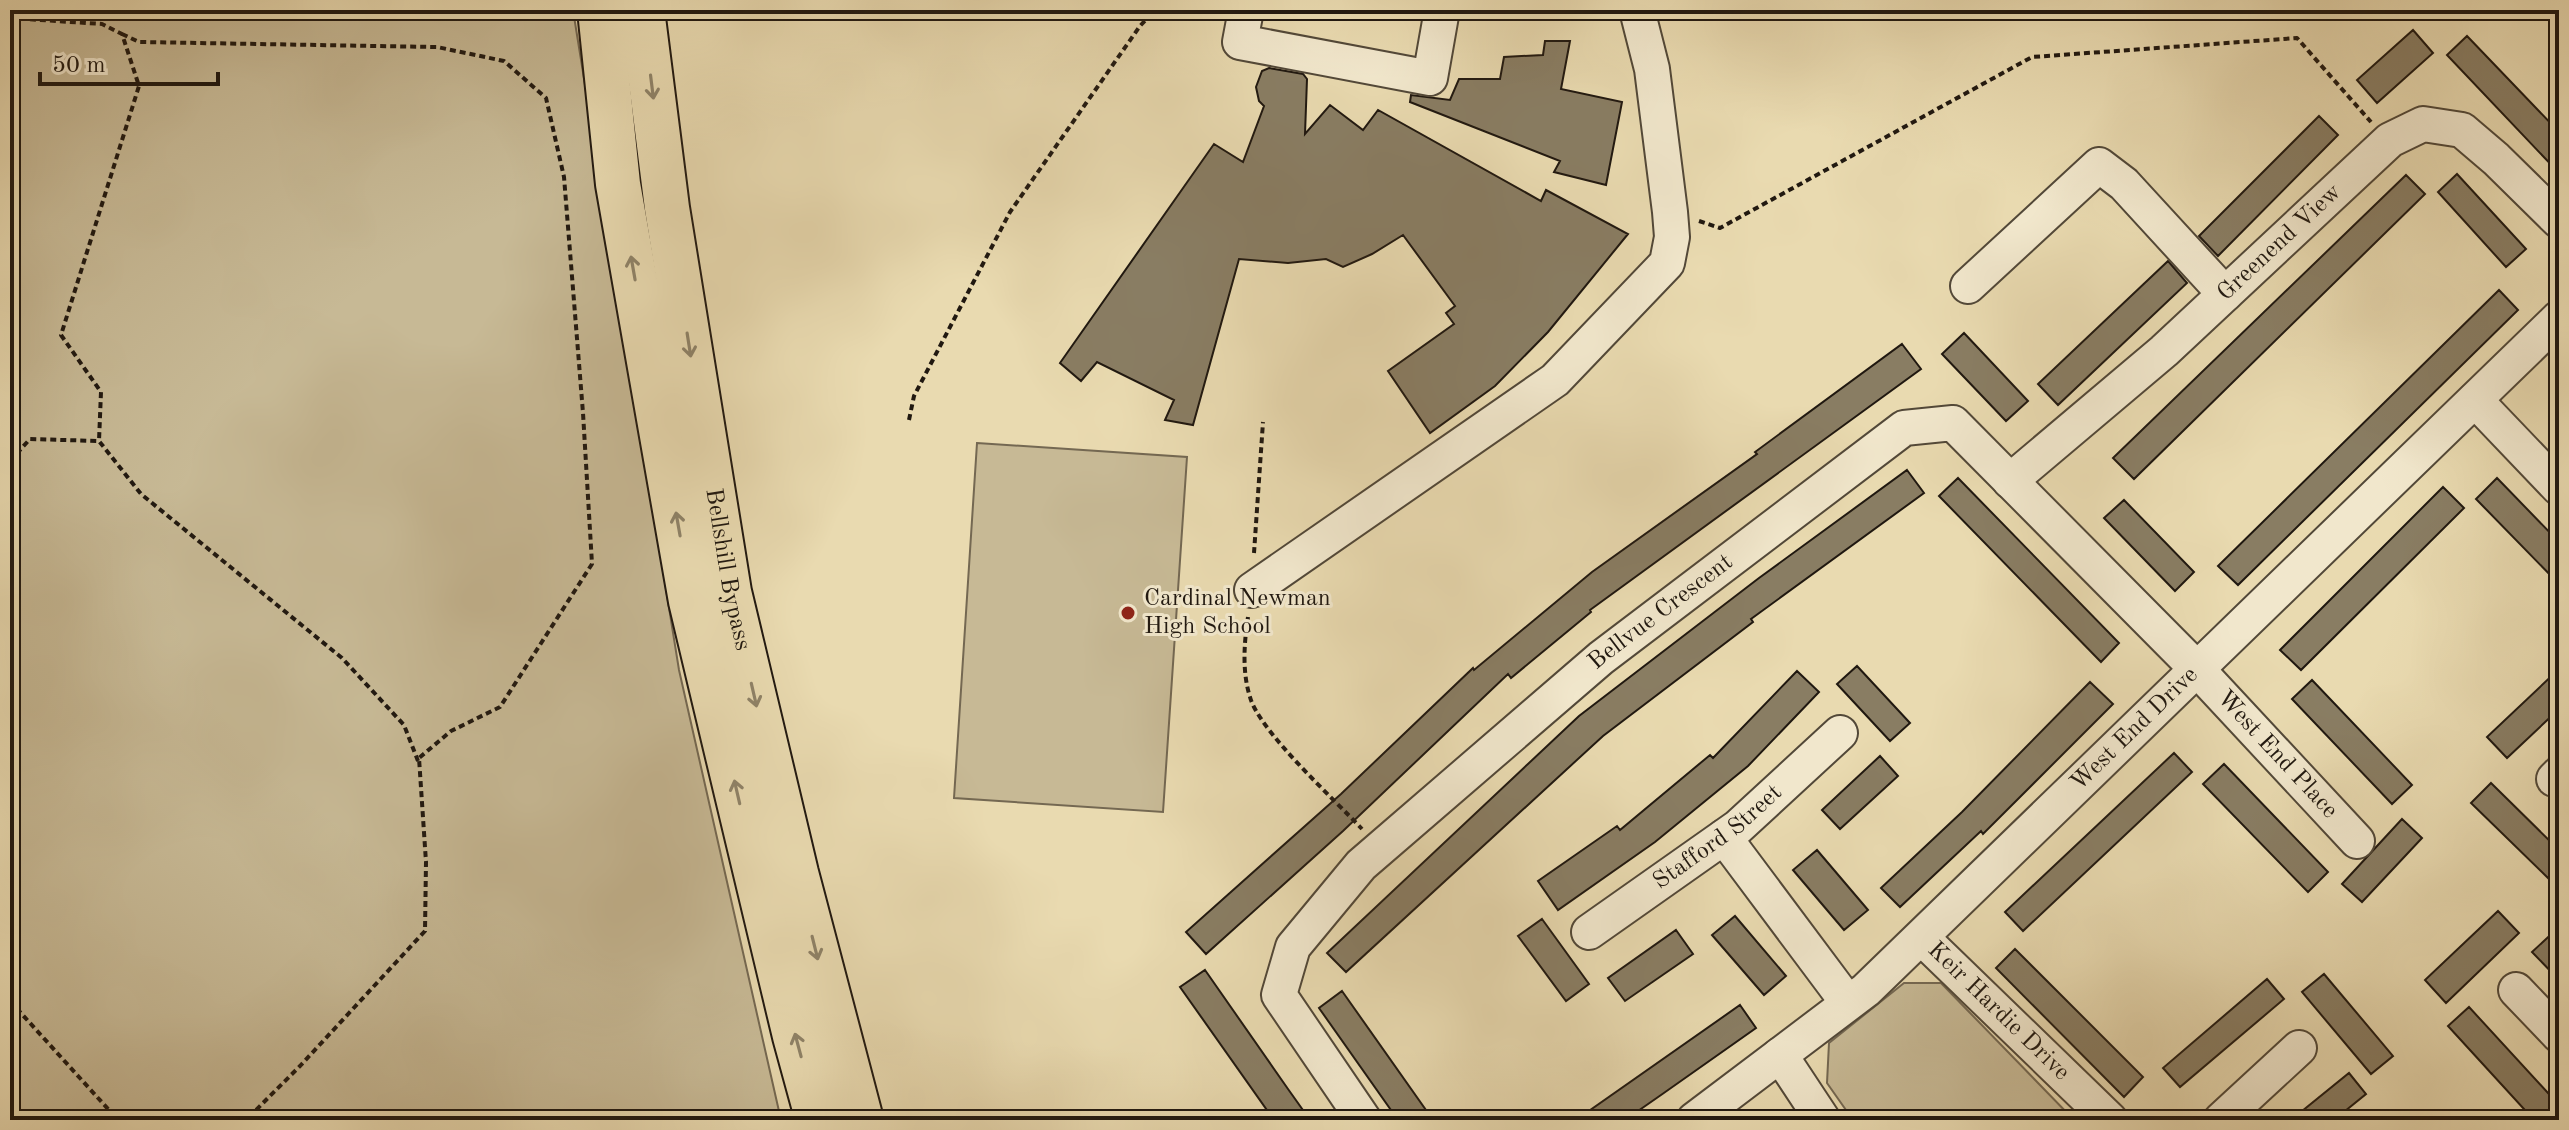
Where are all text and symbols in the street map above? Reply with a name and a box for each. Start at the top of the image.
scale bar [40,36,218,86]
text: 50 m [52,54,106,78]
one-way arrow [645,74,660,99]
street label: Greenend View [2213,180,2346,306]
one-way arrow [625,256,640,281]
one-way arrow [683,331,698,357]
street label: Bellshill Bypass [700,487,755,653]
one-way arrow [669,512,684,537]
street label: Bellvue Crescent [1584,550,1738,675]
place label: Cardinal Newman High School [1144,587,1331,639]
marker: Cardinal Newman High School [1119,604,1137,622]
street label: West End Drive [2067,663,2203,796]
one-way arrow [747,682,762,708]
street label: West End Place [2212,686,2342,823]
one-way arrow [728,780,743,805]
street label: Stafford Street [1649,781,1787,894]
one-way arrow [809,935,824,960]
street label: Keir Hardie Drive [1922,938,2074,1086]
one-way arrow [789,1032,804,1058]

